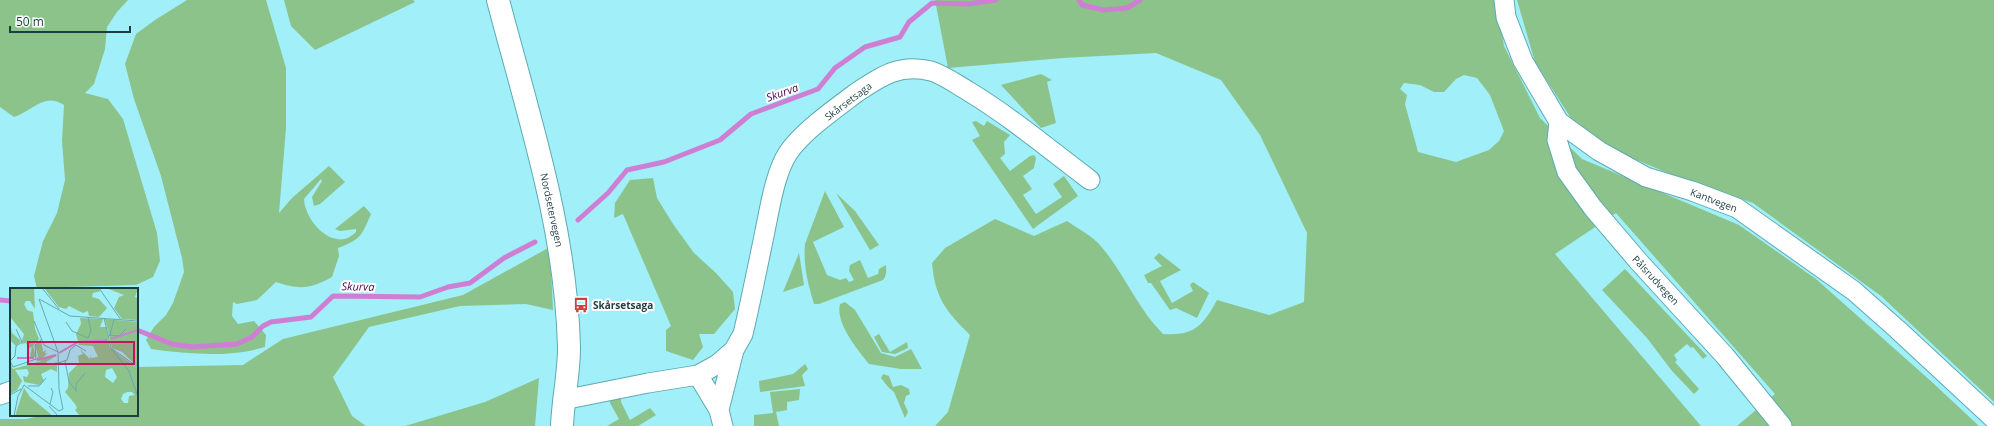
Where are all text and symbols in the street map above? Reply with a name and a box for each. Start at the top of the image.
scale bar [10,8,130,34]
text: 50 m [16,13,44,30]
water label: Skurva [764,79,800,105]
street label: Skårsetsaga [822,79,874,123]
street label: Nordsetervegen [537,172,567,248]
street label: Kantvegen [1689,185,1739,215]
street label: Pålsrudvegen [1629,252,1683,308]
water label: Skurva [341,278,375,294]
inset map [10,288,138,416]
bus stop icon: Skårsetsaga [572,296,590,314]
place label: Skårsetsaga [593,298,653,312]

